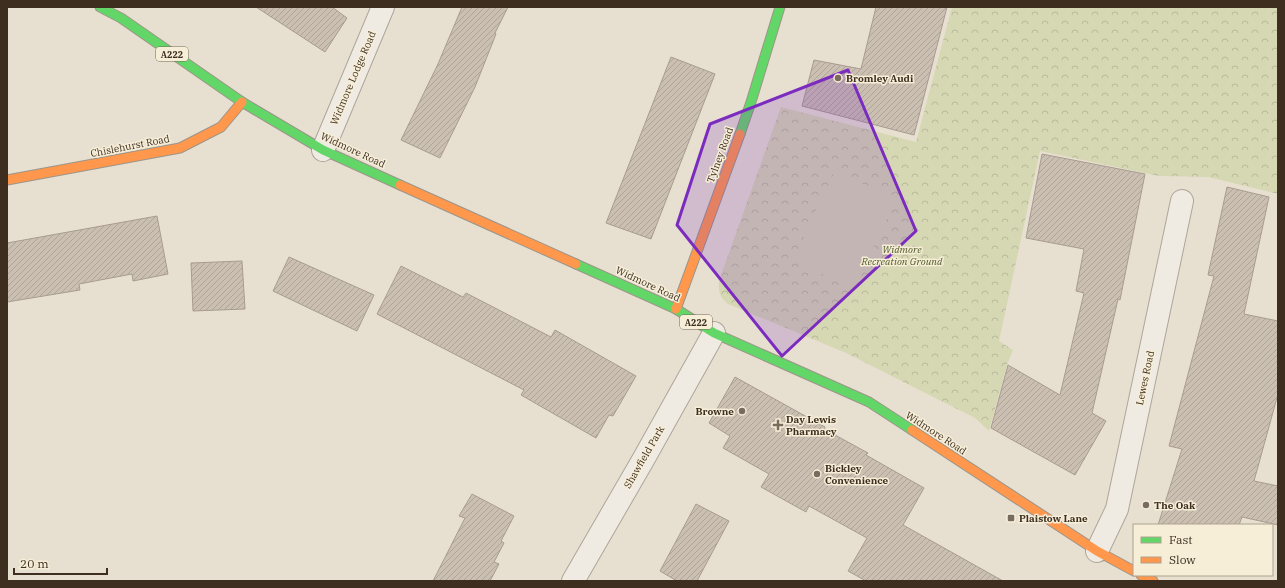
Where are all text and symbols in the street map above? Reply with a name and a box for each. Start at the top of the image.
street label: Widmore Lodge Road [327,29,379,127]
road number: A222 [156,47,188,61]
place label: Bromley Audi [846,72,914,85]
marker: Bromley Audi [833,73,843,83]
street label: Tylney Road [704,125,736,185]
street label: Widmore Road [319,129,387,171]
street label: Chislehurst Road [89,132,171,160]
park label: Widmore Recreation Ground [861,243,943,268]
street label: Widmore Road [614,263,682,305]
road number: A222 [680,315,712,329]
street label: Lewes Road [1133,350,1157,406]
place label: Browne [695,405,734,418]
marker: Browne [737,406,747,416]
street label: Widmore Road [903,409,969,457]
place label: Day Lewis Pharmacy [786,413,837,438]
marker: Day Lewis Pharmacy [773,420,783,430]
street label: Shawfield Park [621,423,667,491]
place label: Bickley Convenience [825,462,889,487]
marker: Bickley Convenience [812,469,822,479]
place label: The Oak [1154,499,1196,512]
marker: The Oak [1141,500,1151,510]
place label: Plaistow Lane [1019,512,1088,525]
marker: Plaistow Lane [1006,513,1016,523]
legend [1133,524,1273,576]
text: Fast [1169,532,1193,547]
scale bar [14,550,107,576]
text: Slow [1169,552,1196,567]
text: 20 m [20,556,49,571]

